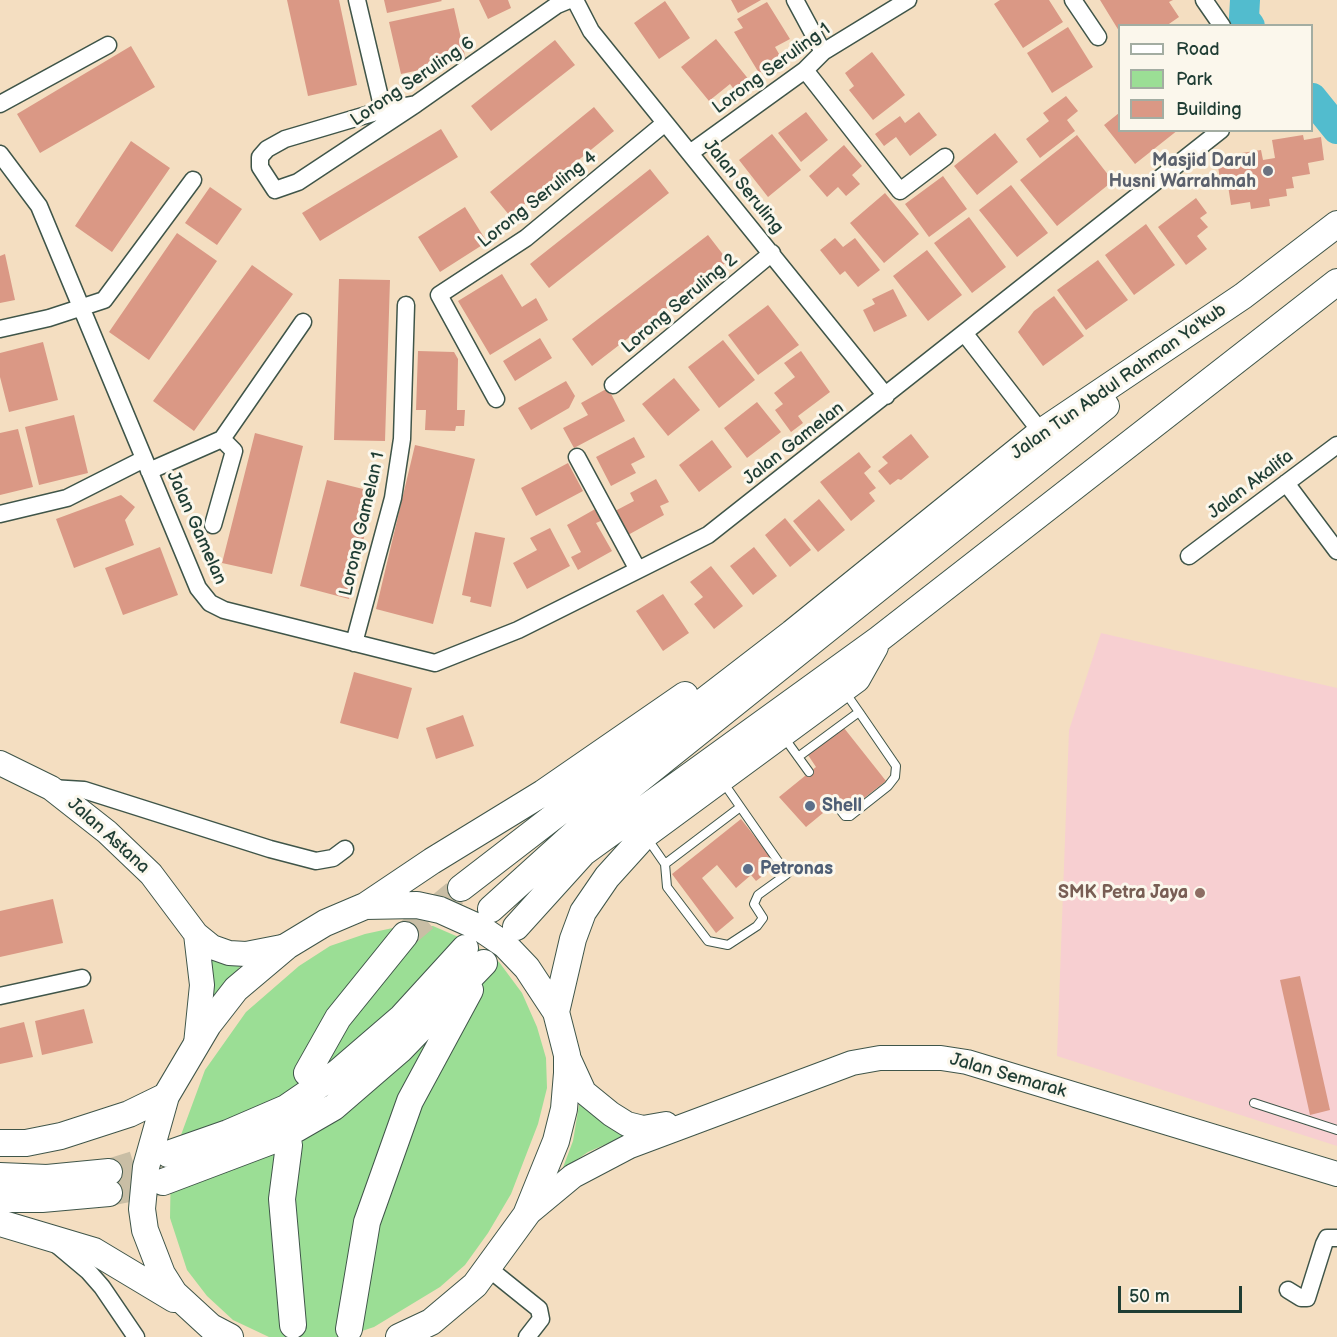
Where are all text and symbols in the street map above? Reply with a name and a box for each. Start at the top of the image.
street label: Lorong Seruling 1 [709,19,835,119]
legend [1118,24,1313,132]
street label: Lorong Seruling 6 [347,33,479,131]
text: Road [1176,39,1220,60]
text: Park [1176,69,1212,90]
text: Building [1176,99,1242,120]
street label: Jalan Seruling [698,135,788,239]
street label: Lorong Seruling 4 [474,147,602,253]
place label: Masjid Darul Husni Warrahmah [1109,150,1256,192]
marker: Masjid Darul Husni Warrahmah [1261,164,1275,178]
street label: Lorong Seruling 2 [618,249,742,359]
street label: Jalan Tun Abdul Rahman Ya'kub [1007,299,1231,465]
street label: Jalan Gamelan [739,398,849,490]
street label: Jalan Akalifa [1204,446,1298,524]
street label: Lorong Gamelan 1 [336,450,390,598]
street label: Jalan Gamelan [161,468,231,588]
street label: Jalan Astana [62,793,154,879]
place label: Shell [822,795,862,817]
marker: Shell [803,799,817,813]
place label: Petronas [760,858,833,880]
marker: Petronas [741,862,755,876]
place label: SMK Petra Jaya [1058,882,1188,904]
marker: SMK Petra Jaya [1193,886,1207,900]
street label: Jalan Semarak [947,1049,1069,1103]
scale bar [1121,1274,1246,1312]
text: 50 m [1129,1286,1170,1307]

